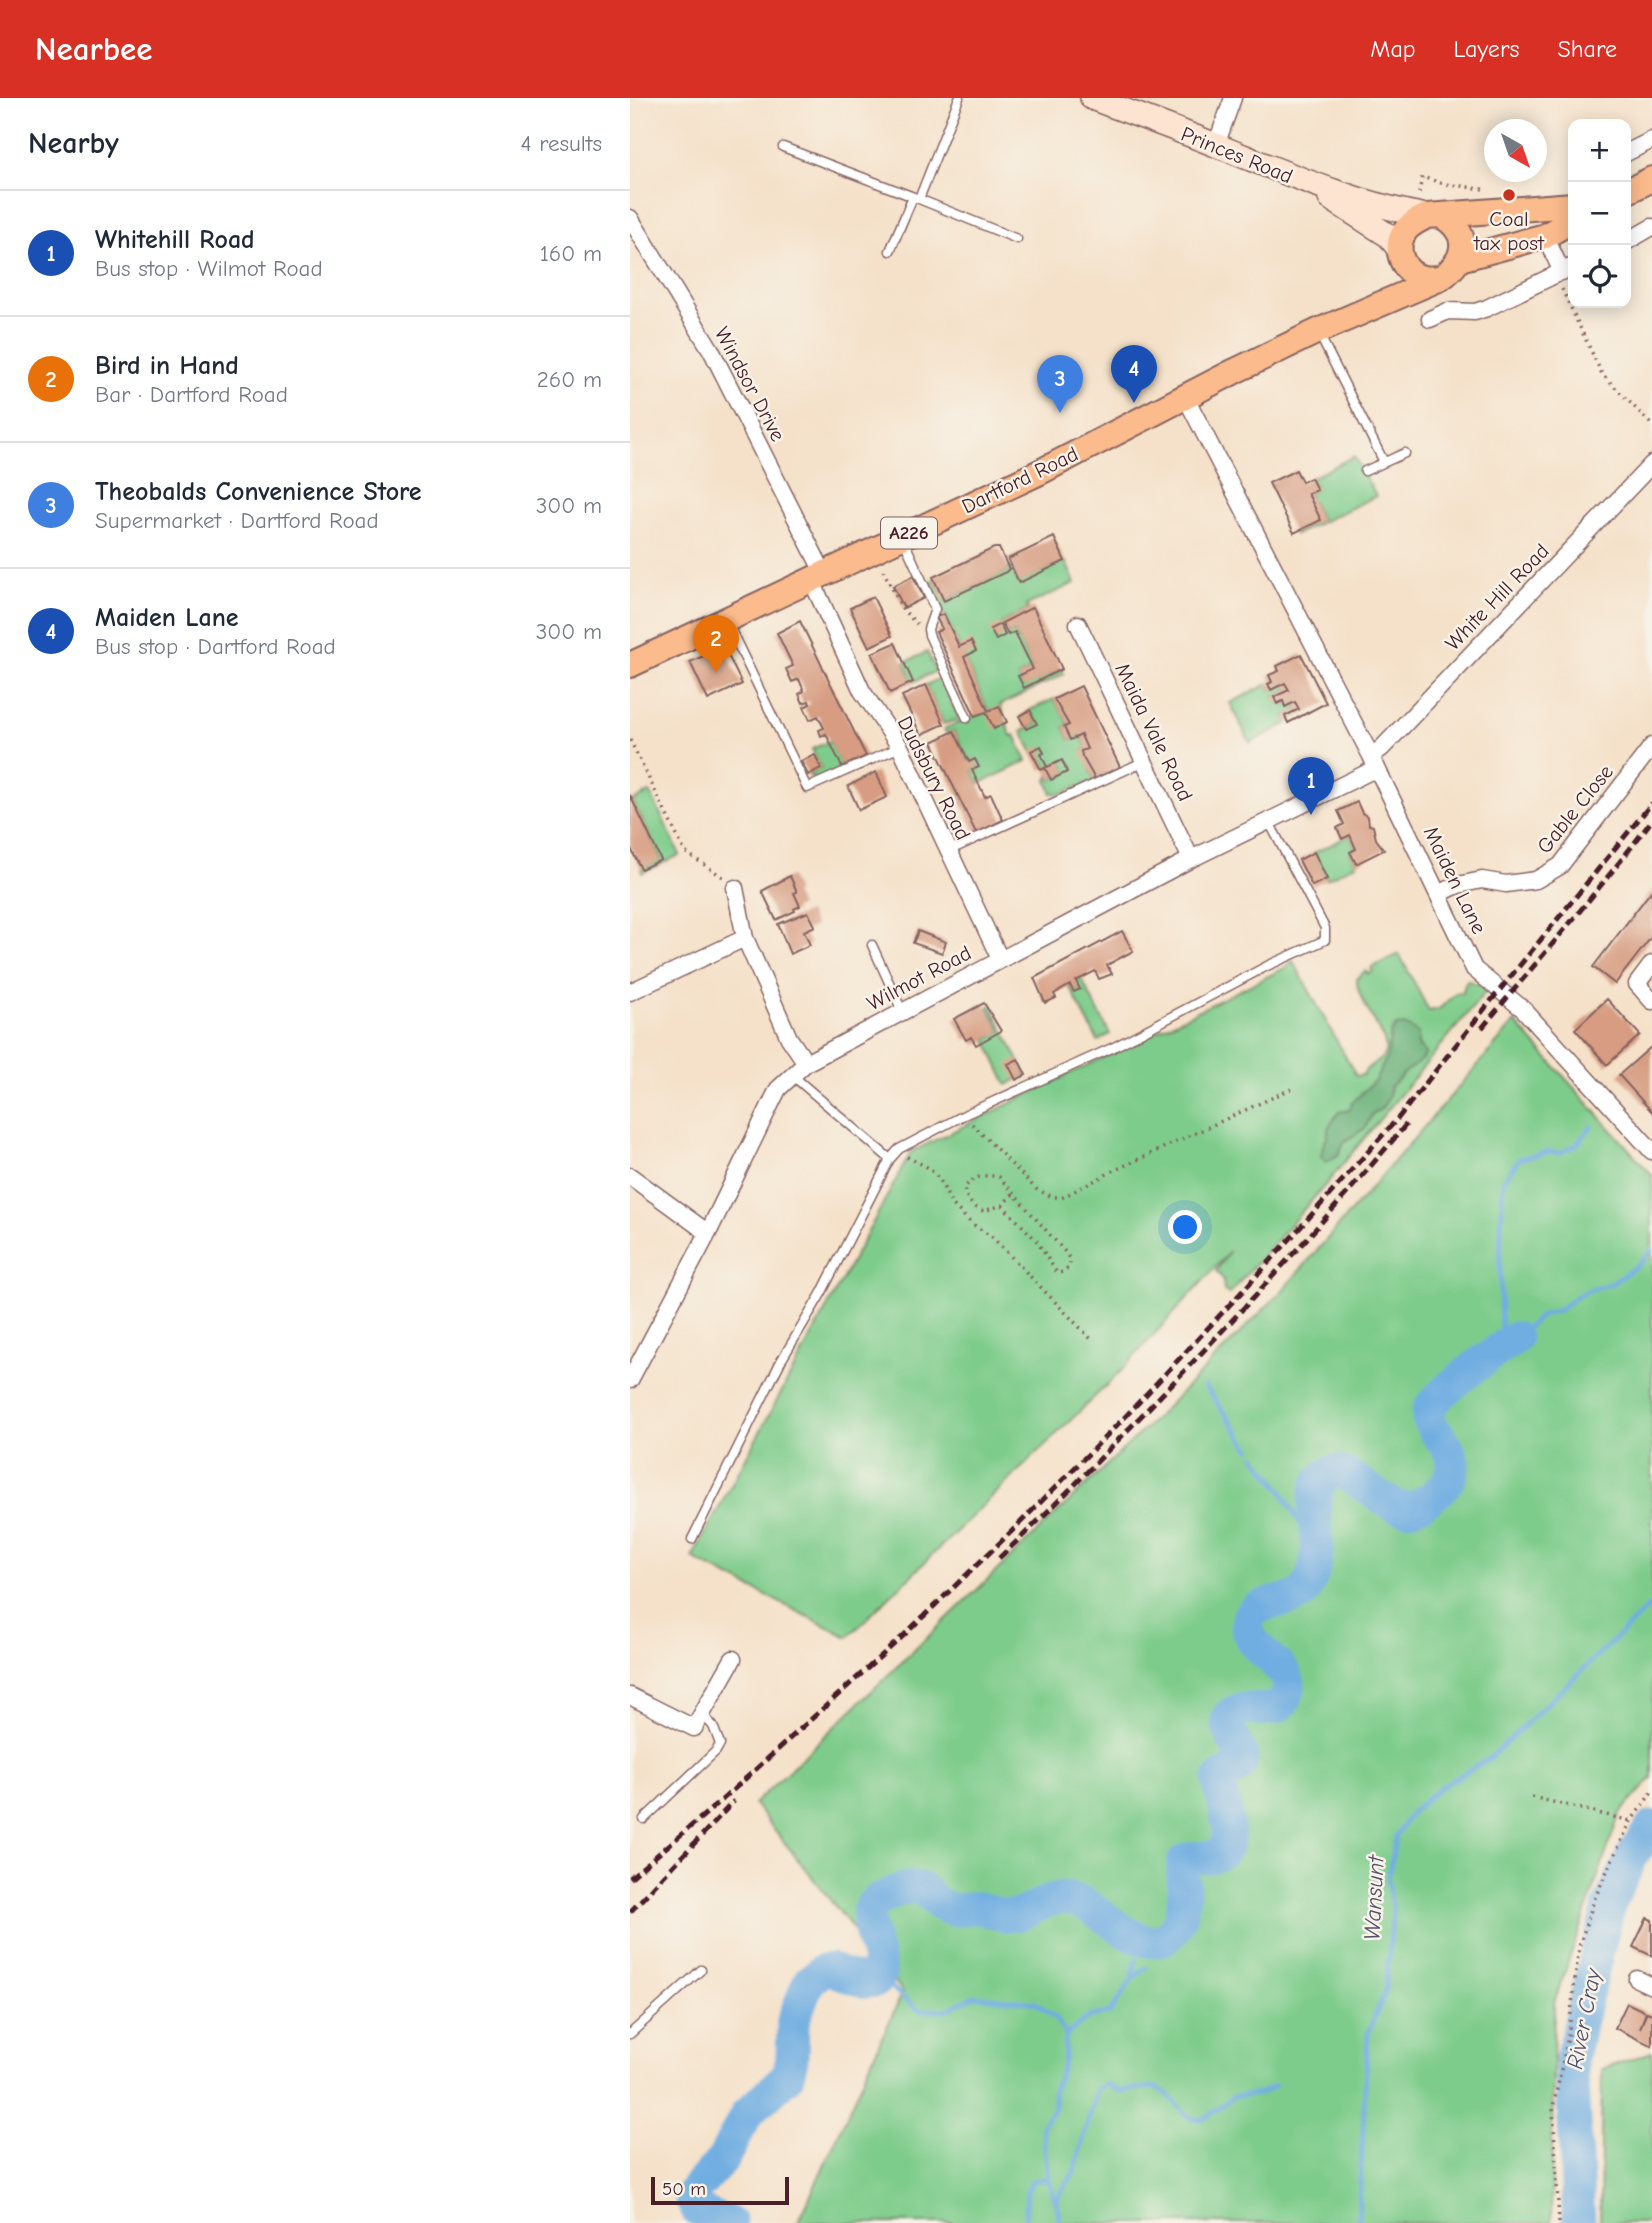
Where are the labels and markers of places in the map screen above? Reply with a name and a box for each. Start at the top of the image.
marker: Coal tax post [1501,187,1517,203]
place label: Coal tax post [1473,207,1545,255]
pin: 4 [1111,345,1157,403]
pin: 3 [1037,355,1083,413]
pin: 2 [693,615,739,673]
pin: 1 [1288,757,1334,815]

